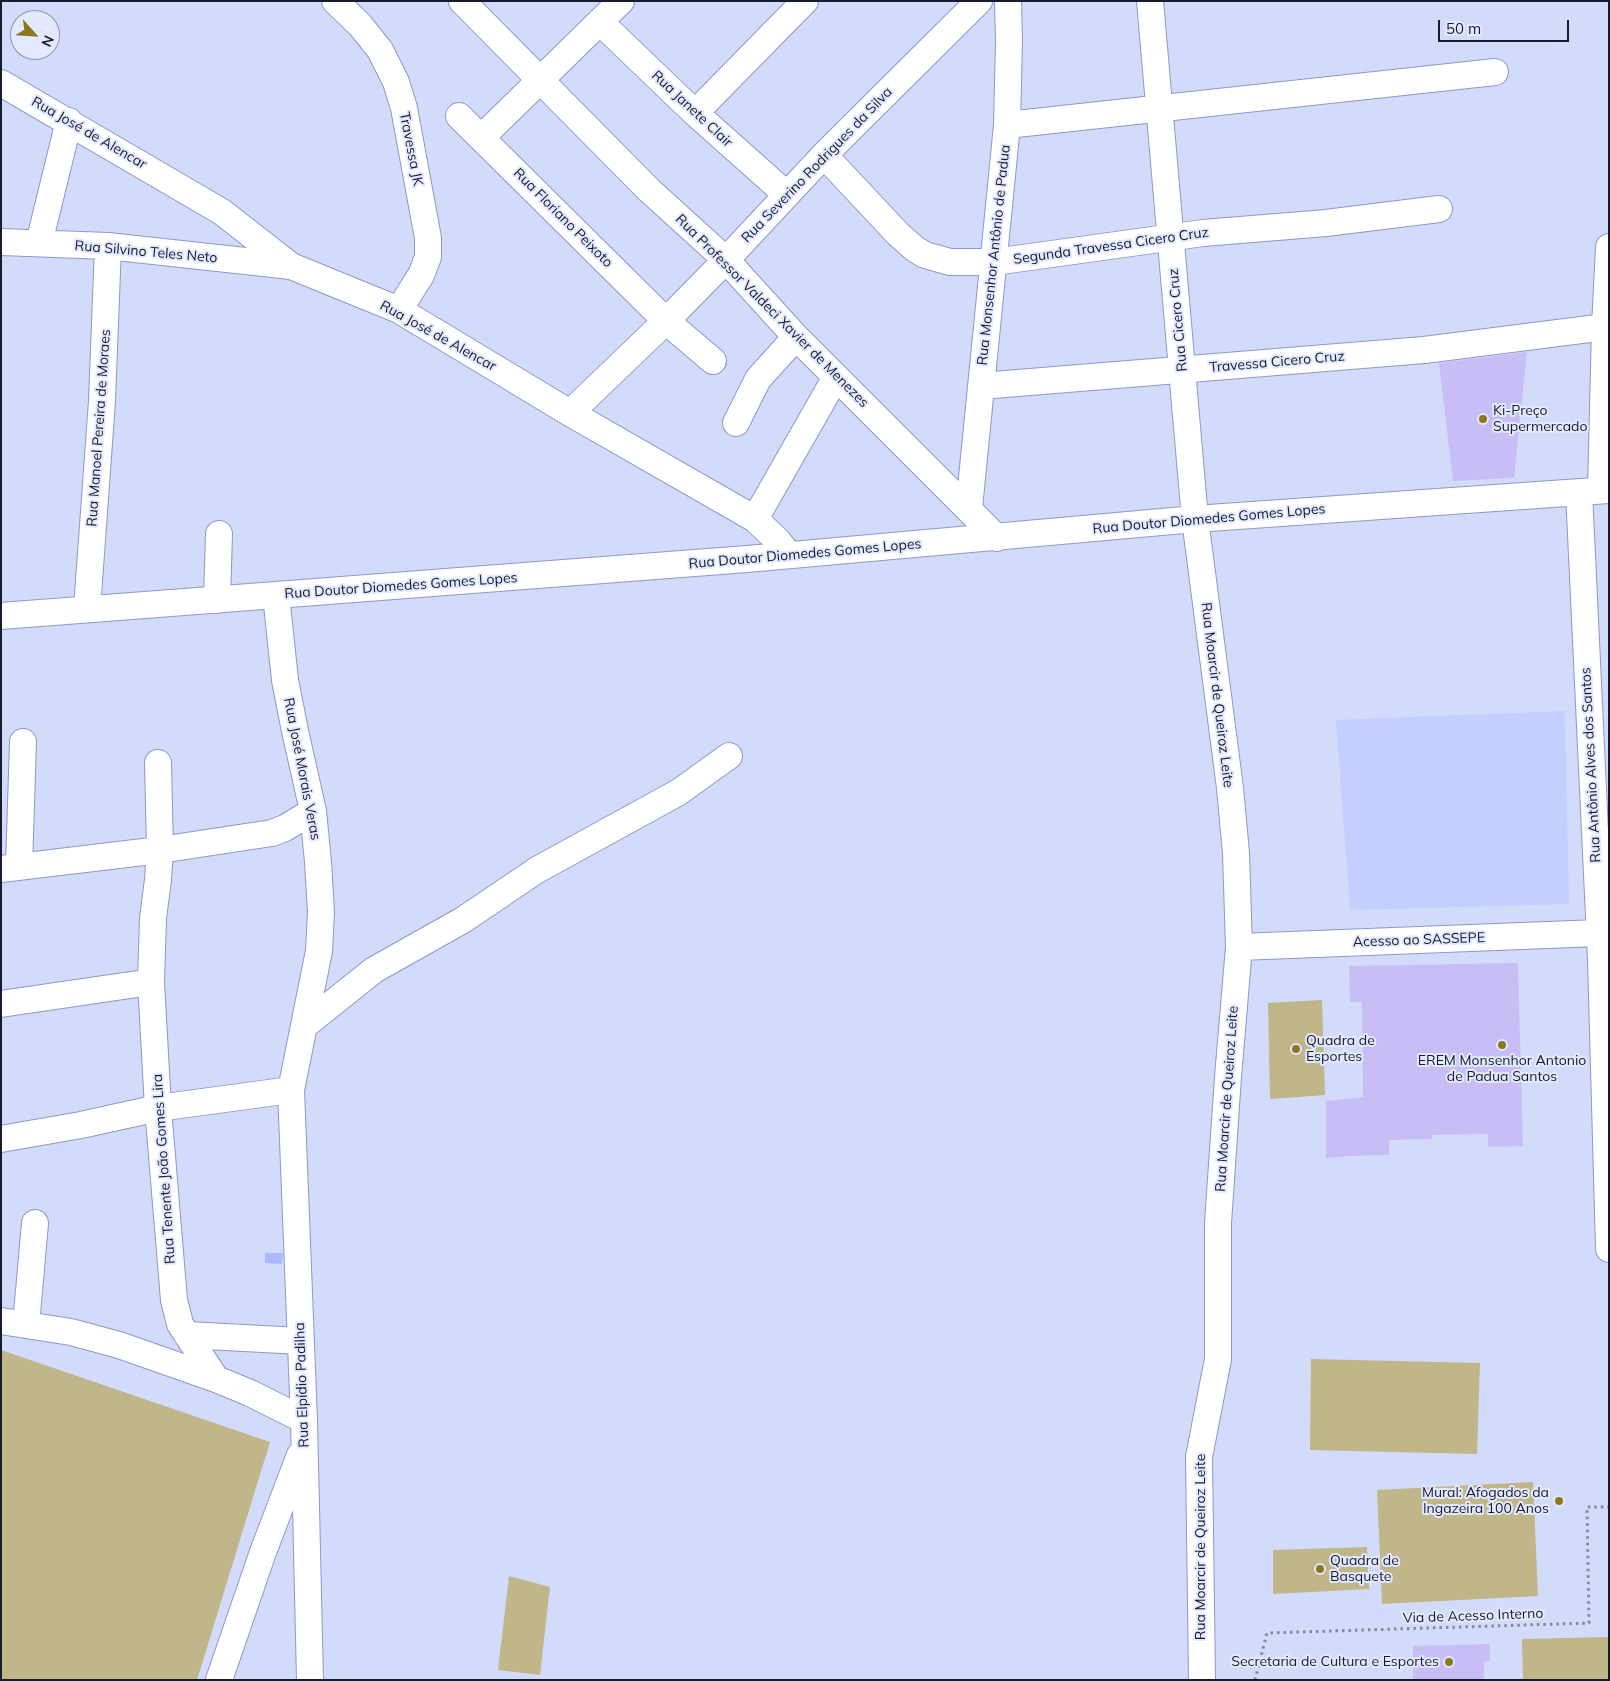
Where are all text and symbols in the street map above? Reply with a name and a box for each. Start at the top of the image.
north arrow [10,10,60,60]
scale bar [1440,10,1571,42]
text: 50 m [1446,19,1481,38]
text: N [37,32,58,50]
street label: Rua Janete Clair [648,67,736,151]
street label: Rua Severino Rodrigues da Silva [738,84,896,246]
street label: Rua José de Alencar [28,93,150,173]
street label: Travessa JK [396,111,426,187]
street label: Rua Monsenhor Antônio de Padua [974,144,1014,366]
street label: Rua Floriano Peixoto [510,165,616,271]
street label: Rua Professor Valdeci Xavier de Menezes [672,211,872,411]
street label: Segunda Travessa Cicero Cruz [1012,224,1210,268]
street label: Rua Silvino Teles Neto [74,237,218,267]
street label: Rua Cicero Cruz [1165,268,1191,372]
street label: Rua José de Alencar [377,297,499,375]
street label: Rua Manoel Pereira de Moraes [84,329,114,527]
street label: Travessa Cicero Cruz [1209,348,1345,376]
place label: Ki-Preço Supermercado [1493,403,1587,436]
marker: Ki-Preço Supermercado [1477,413,1489,425]
street label: Rua Doutor Diomedes Gomes Lopes [1092,500,1326,538]
street label: Rua Doutor Diomedes Gomes Lopes [688,535,922,573]
street label: Rua Doutor Diomedes Gomes Lopes [284,569,518,603]
street label: Rua Moarcir de Queiroz Leite [1197,601,1237,789]
street label: Rua Antônio Alves dos Santos [1577,667,1605,863]
street label: Rua José Morais Veras [280,696,324,842]
street label: Acesso ao SASSEPE [1353,929,1485,951]
street label: Rua Moarcir de Queiroz Leite [1212,1005,1242,1193]
place label: Quadra de Esportes [1306,1033,1375,1066]
marker: EREM Monsenhor Antonio de Padua Santos [1496,1039,1508,1051]
marker: Quadra de Esportes [1290,1043,1302,1055]
place label: EREM Monsenhor Antonio de Padua Santos [1418,1053,1586,1086]
street label: Rua Tenente João Gomes Lira [149,1073,179,1265]
street label: Rua Elpídio Padilha [291,1322,313,1448]
street label: Rua Moarcir de Queiroz Leite [1193,1454,1209,1640]
place label: Mural: Afogados da Ingazeira 100 Anos [1422,1485,1549,1518]
marker: Mural: Afogados da Ingazeira 100 Anos [1553,1495,1565,1507]
place label: Quadra de Basquete [1330,1553,1399,1585]
marker: Quadra de Basquete [1314,1563,1326,1575]
street label: Via de Acesso Interno [1402,1605,1544,1627]
place label: Secretaria de Cultura e Esportes [1231,1654,1439,1670]
marker: Secretaria de Cultura e Esportes [1443,1656,1455,1668]

